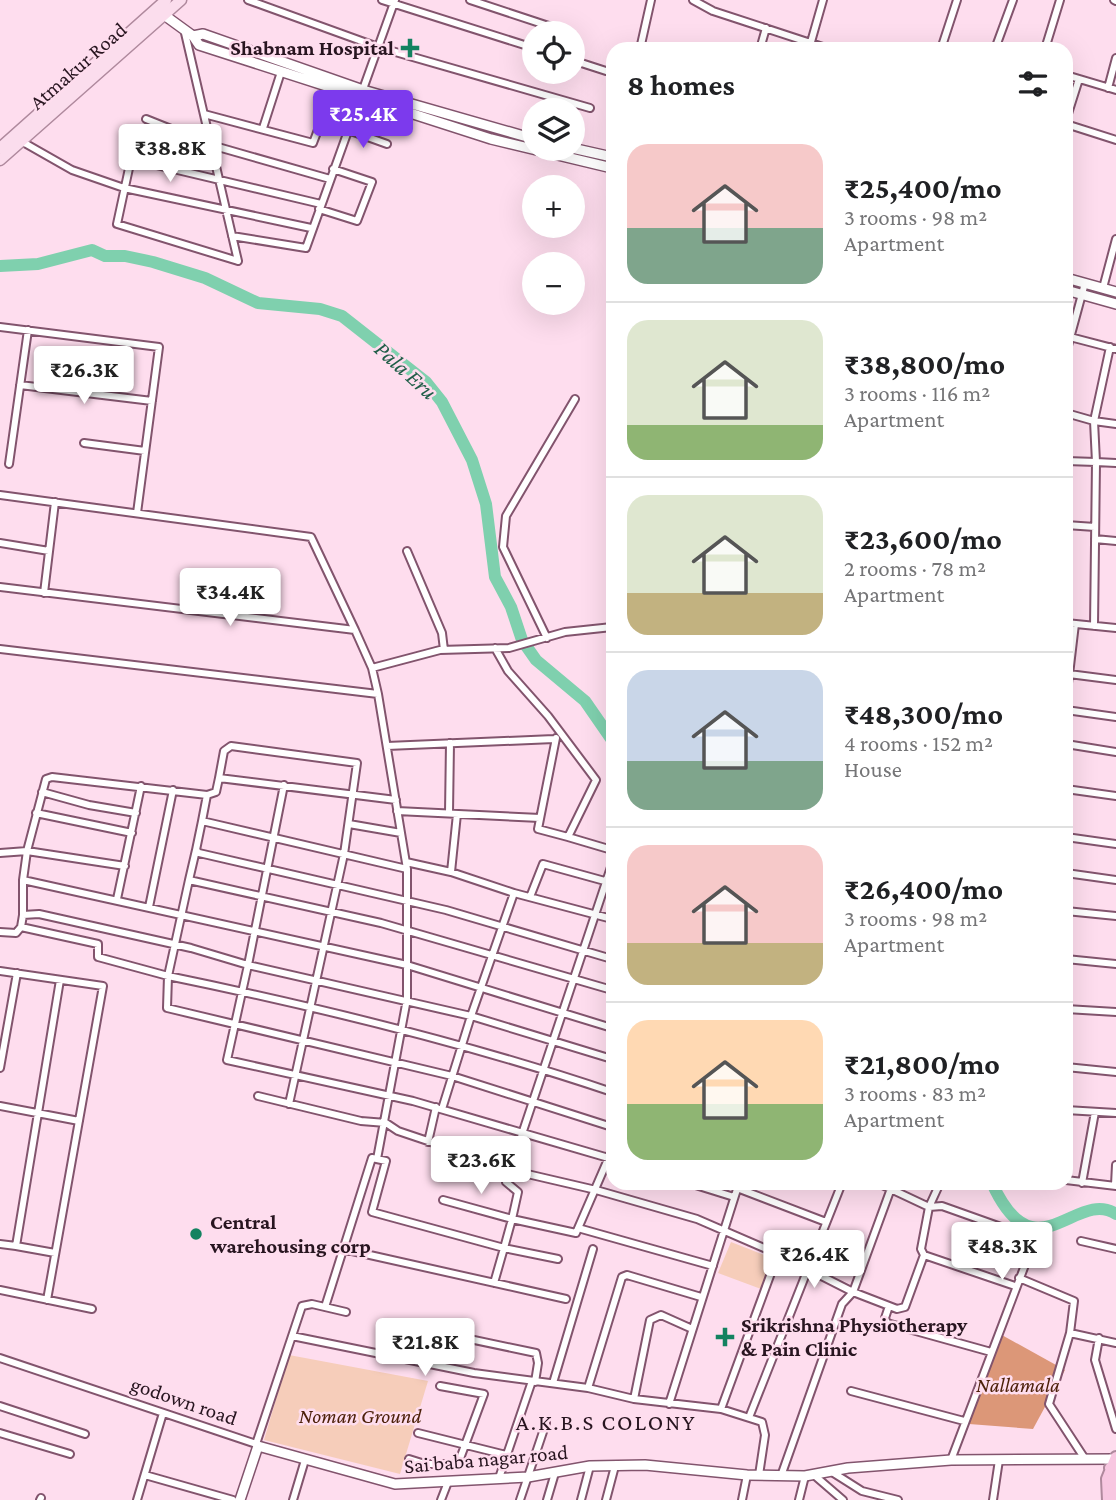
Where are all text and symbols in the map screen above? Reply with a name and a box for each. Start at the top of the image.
street label: Atmakur Road [25,17,131,115]
map controls [522,21,585,315]
button: locate [522,21,585,84]
place label: Shabnam Hospital [230,36,394,60]
marker: Shabnam Hospital [400,38,420,58]
icon: filters [1014,65,1052,103]
text: 8 homes [627,68,735,101]
pin: ₹25.4K [306,90,420,150]
button: layers [522,98,585,161]
text: ₹25.4K [329,100,397,126]
pin: ₹38.8K [113,124,227,184]
text: ₹38.8K [135,134,205,160]
text: ₹25,400/mo [844,171,1002,204]
icon: home [683,172,767,256]
button: + [522,175,585,238]
text: 3 rooms · 98 m² [844,204,987,230]
text: Apartment [844,230,944,256]
button: − [522,252,585,315]
water label: Pala Eru [370,335,442,405]
pin: ₹26.3K [27,346,141,406]
text: ₹38,800/mo [844,347,1005,380]
icon: home [683,348,767,432]
text: ₹26.3K [50,356,118,382]
text: 3 rooms · 116 m² [844,380,990,406]
text: Apartment [844,406,944,432]
text: ₹23,600/mo [844,522,1002,555]
icon: home [683,523,767,607]
text: 2 rooms · 78 m² [844,555,986,581]
pin: ₹34.4K [173,568,287,628]
text: ₹34.4K [196,578,264,604]
text: Apartment [844,581,944,607]
text: ₹48,300/mo [844,697,1003,730]
icon: home [683,698,767,782]
text: 4 rooms · 152 m² [844,730,993,756]
text: House [844,756,902,782]
text: ₹26,400/mo [844,872,1003,905]
icon: home [683,873,767,957]
text: 3 rooms · 98 m² [844,905,987,931]
text: Apartment [844,931,944,957]
text: ₹21,800/mo [844,1047,1000,1080]
icon: home [683,1048,767,1132]
text: 3 rooms · 83 m² [844,1080,986,1106]
text: Apartment [844,1106,944,1132]
pin: ₹23.6K [424,1136,538,1196]
text: ₹23.6K [447,1146,515,1172]
place label: Central warehousing corp [209,1210,371,1258]
pin: ₹48.3K [945,1222,1059,1282]
marker: Central warehousing corp [188,1226,204,1242]
pin: ₹26.4K [757,1230,871,1290]
text: ₹48.3K [967,1232,1037,1258]
text: ₹26.4K [779,1240,849,1266]
place label: Srikrishna Physiotherapy & Pain Clinic [741,1313,968,1361]
pin: ₹21.8K [368,1318,482,1378]
marker: Srikrishna Physiotherapy & Pain Clinic [715,1327,735,1347]
text: ₹21.8K [392,1328,458,1354]
street label: godown road [128,1372,240,1430]
park label: Nallamala [976,1373,1060,1397]
park label: Noman Ground [299,1404,422,1428]
district label: A.K.B.S COLONY [516,1409,696,1435]
street label: Sai baba nagar road [403,1440,569,1478]

